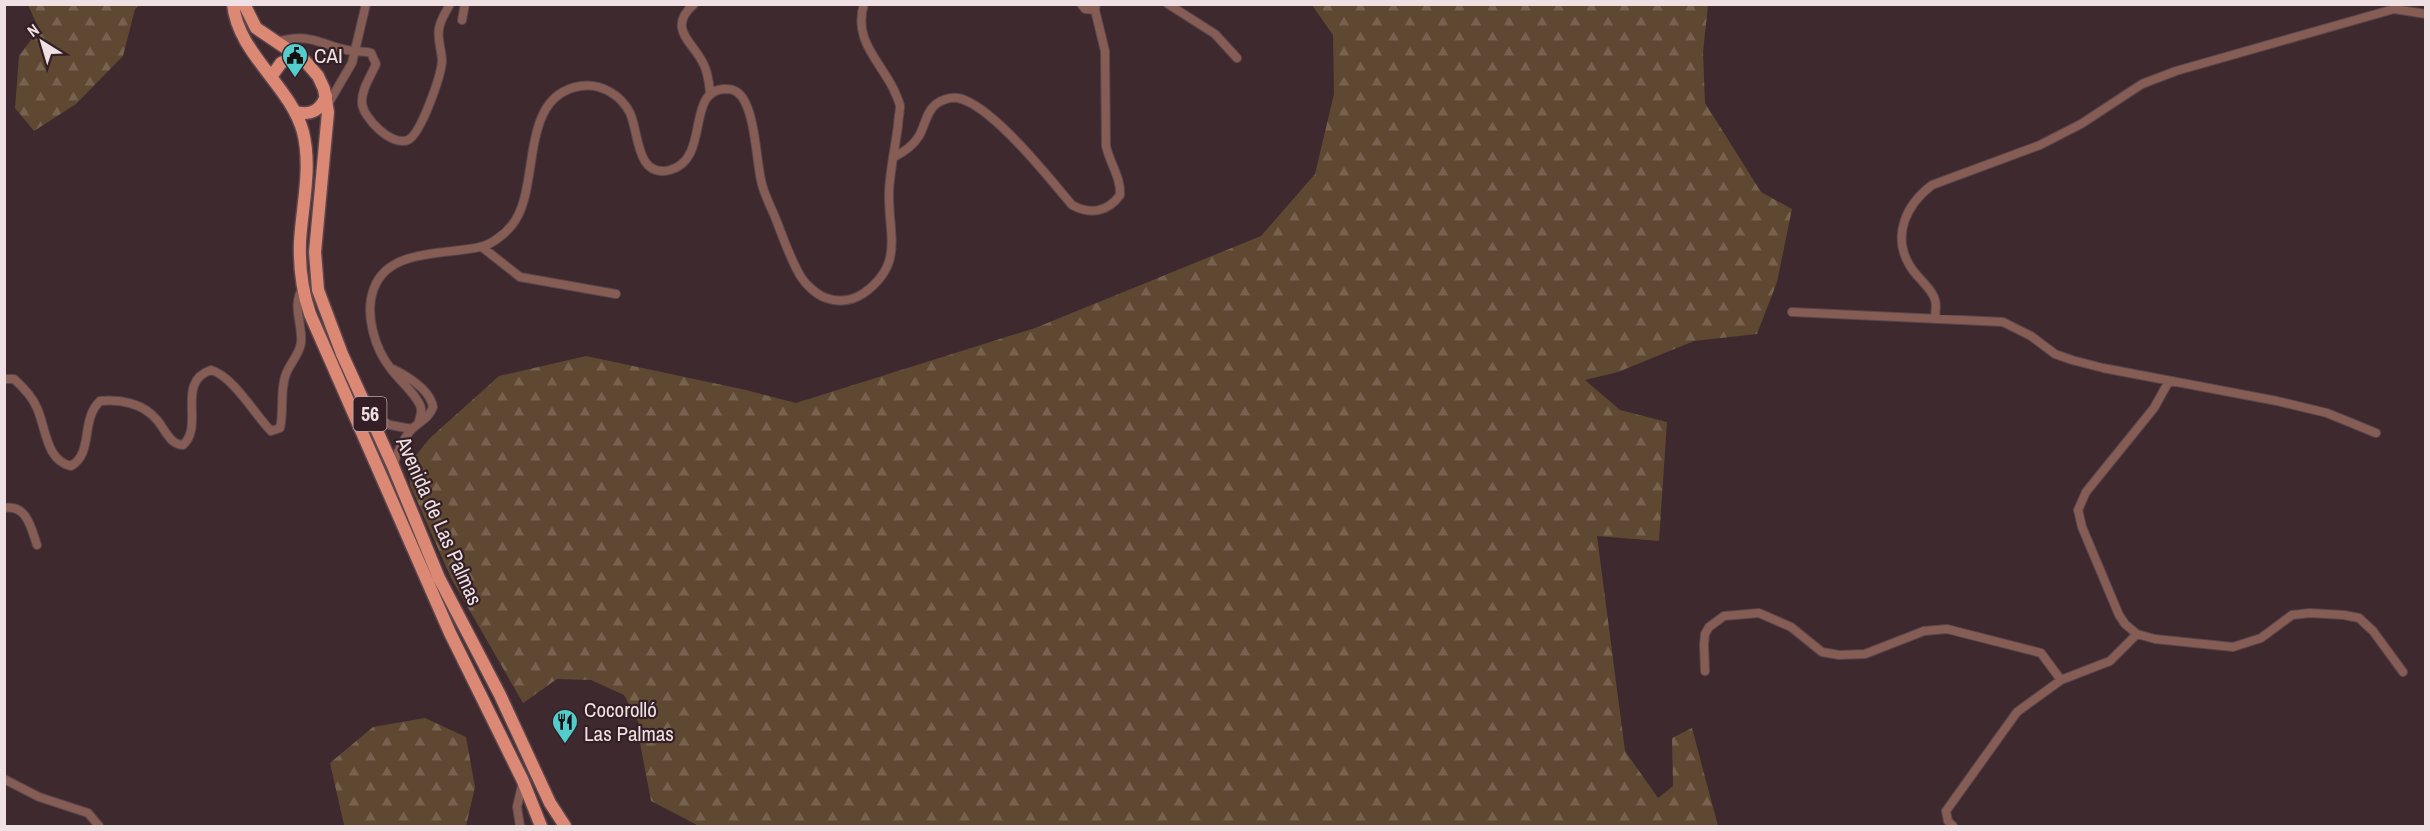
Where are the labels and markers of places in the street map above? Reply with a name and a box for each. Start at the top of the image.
public building icon: CAI [280,41,310,79]
place label: CAI [314,41,343,70]
place label: Cocorolló Las Palmas [584,695,674,748]
restaurant icon: Cocorolló Las Palmas [550,707,580,745]

